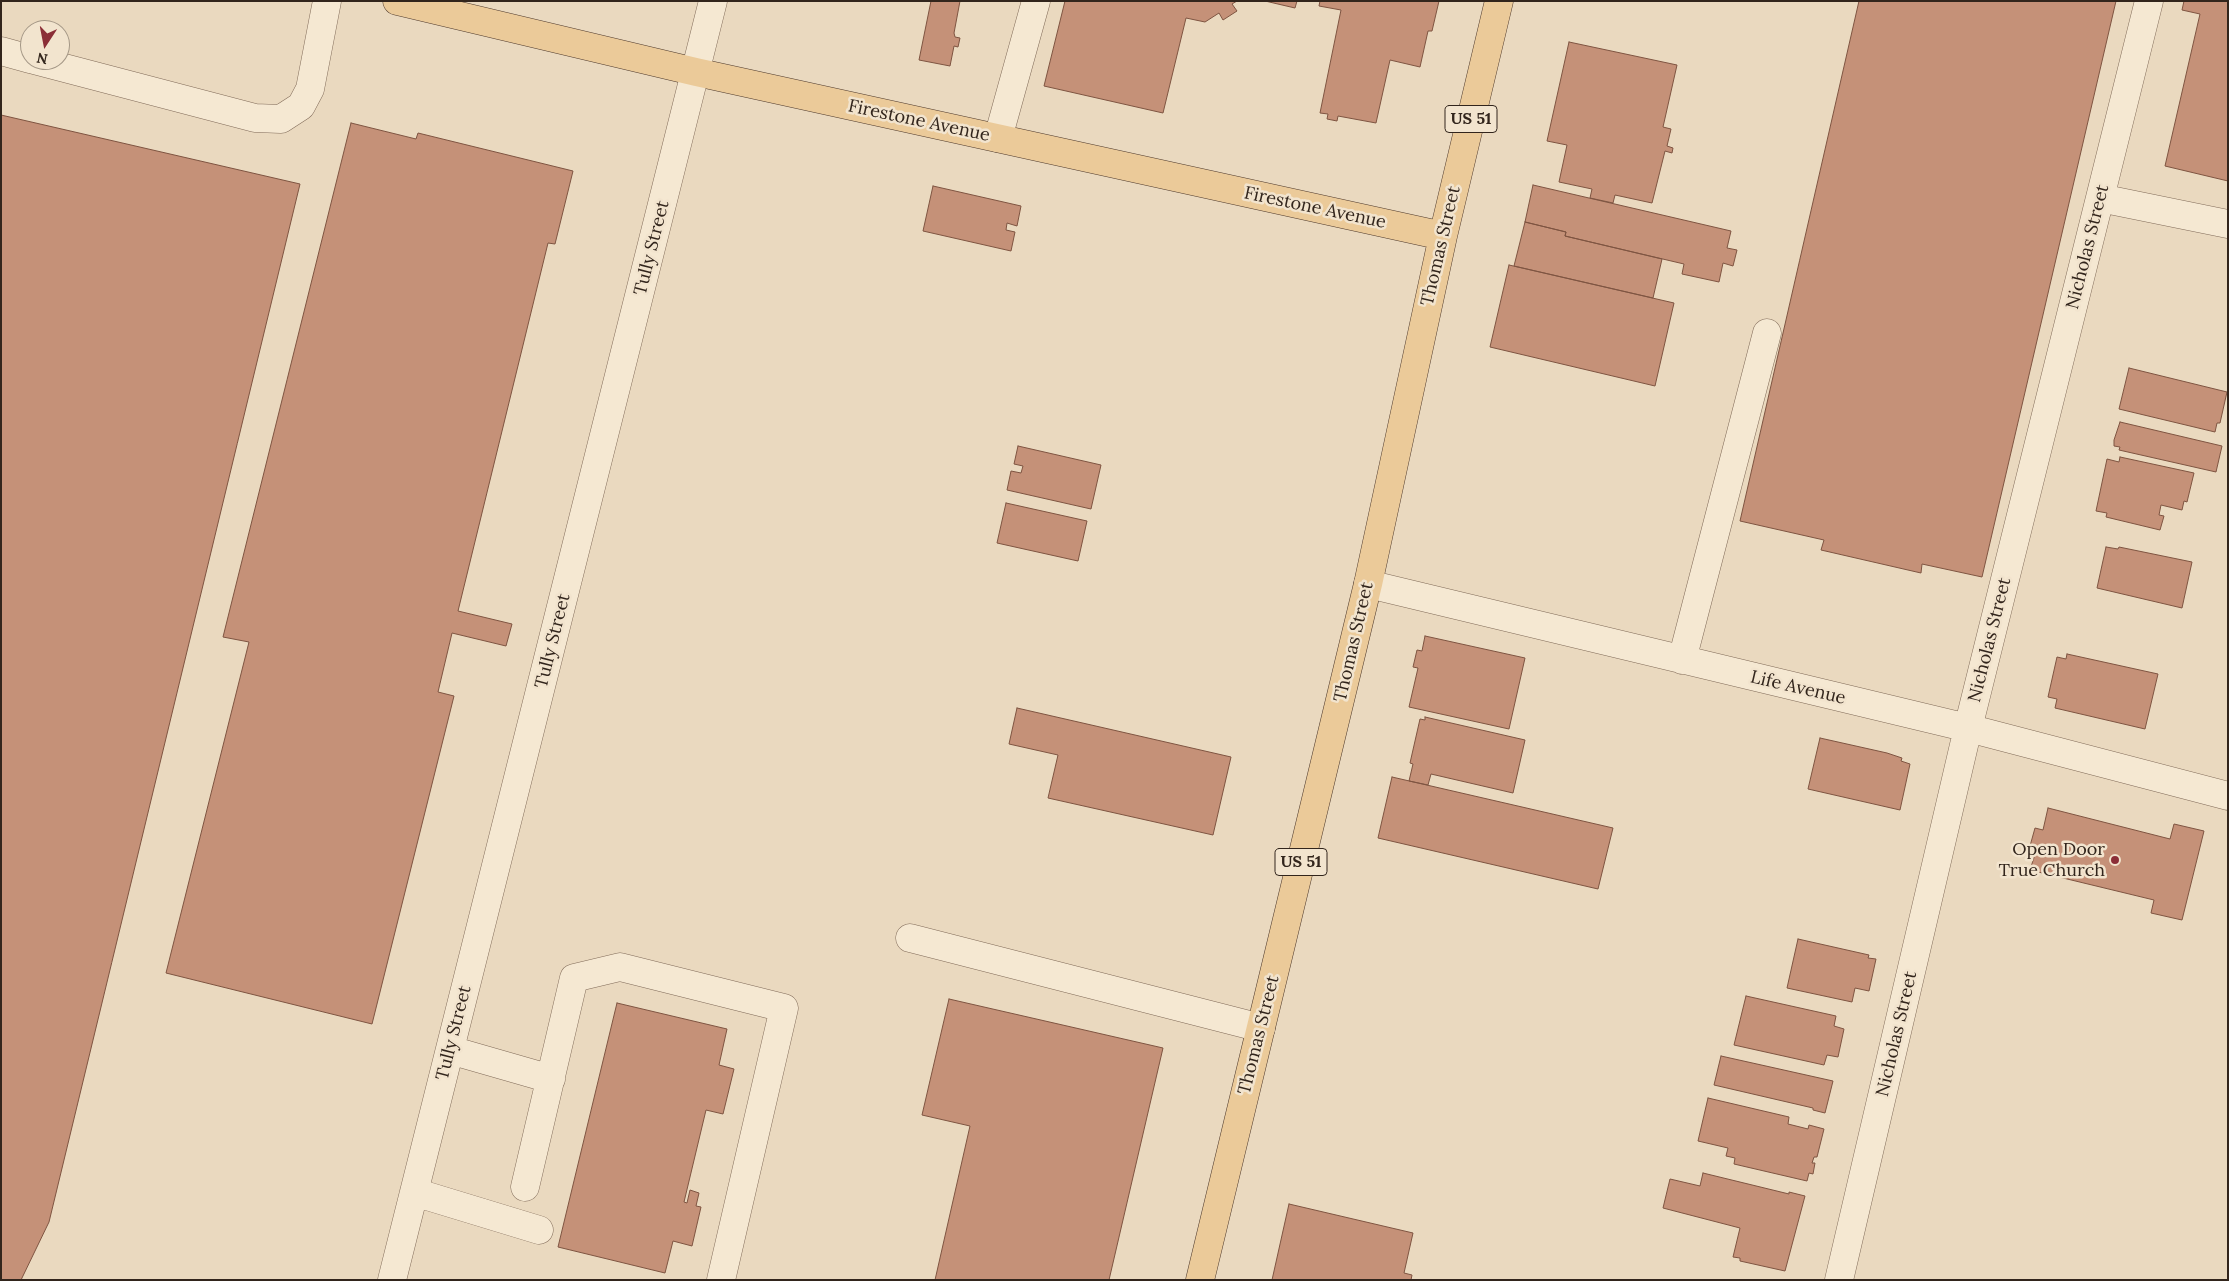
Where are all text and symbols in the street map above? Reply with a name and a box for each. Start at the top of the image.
north arrow [20,20,70,70]
text: N [35,49,49,69]
street label: Firestone Avenue [846,95,992,147]
road number: US 51 [1445,106,1497,132]
street label: Firestone Avenue [1242,182,1388,234]
street label: Nicholas Street [2062,182,2114,312]
street label: Thomas Street [1417,184,1465,308]
street label: Tully Street [630,198,674,298]
street label: Nicholas Street [1964,575,2016,705]
street label: Thomas Street [1330,580,1378,704]
street label: Tully Street [531,591,575,691]
street label: Life Avenue [1748,667,1848,709]
place label: Open Door True Church [1999,839,2105,882]
road number: US 51 [1275,849,1327,876]
marker: Open Door True Church [2109,854,2121,866]
street label: Nicholas Street [1872,969,1922,1099]
street label: Thomas Street [1234,973,1284,1097]
street label: Tully Street [432,983,476,1083]

